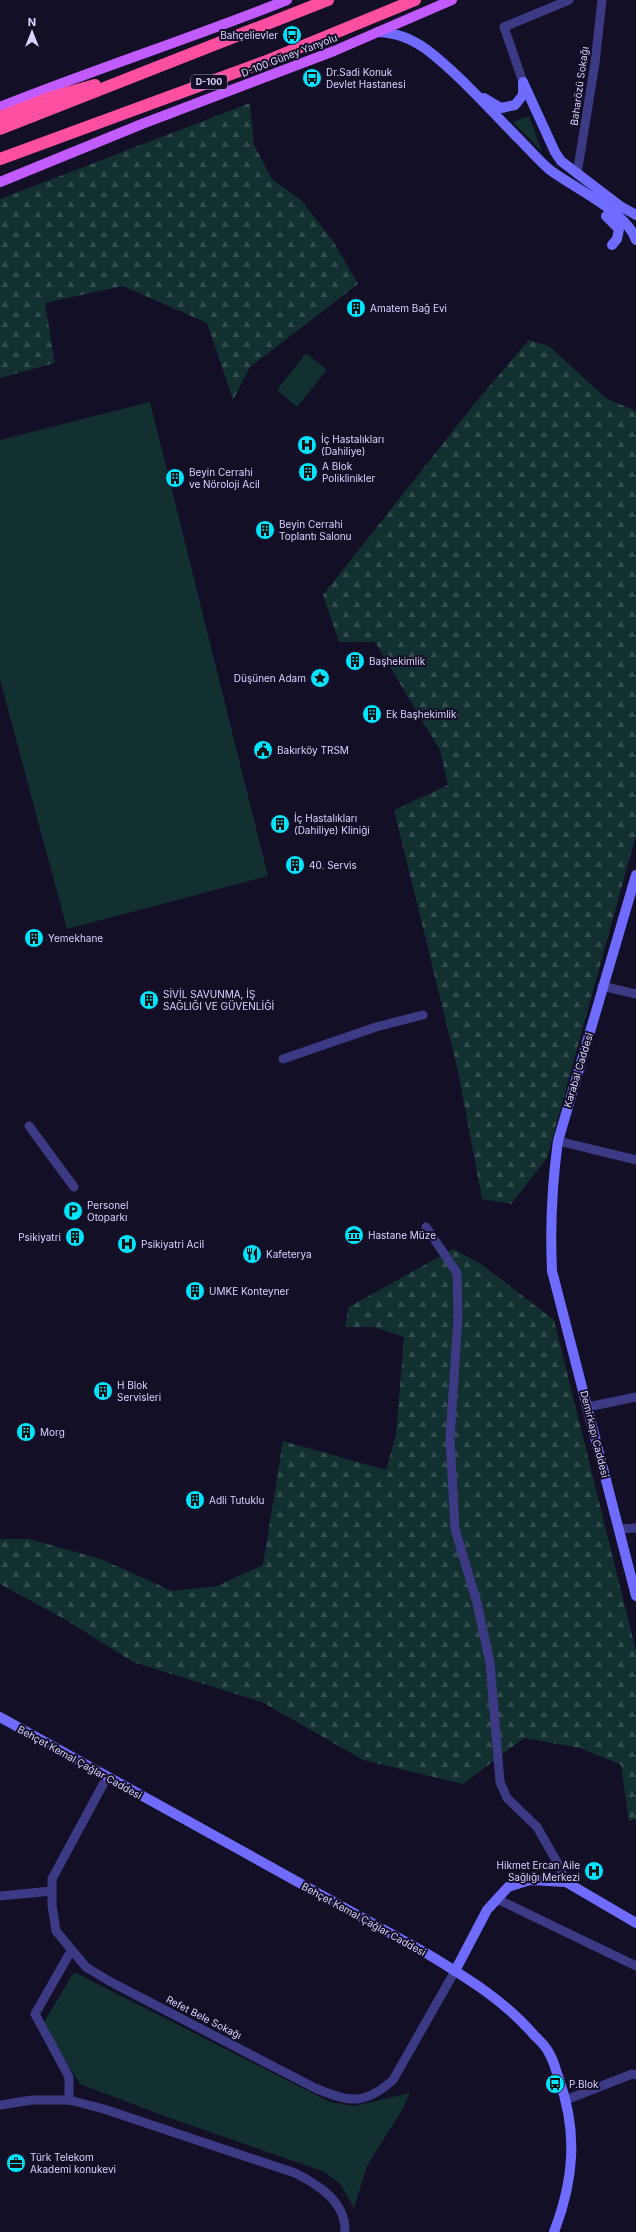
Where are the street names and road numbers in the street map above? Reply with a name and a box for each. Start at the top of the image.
street label: D-100 Güney Yanyolu [239,31,339,79]
street label: Baharözü Sokağı [568,46,590,126]
road number: D-100 [191,75,227,89]
street label: Karabal Caddesi [561,1031,595,1109]
street label: Demirkapı Caddesi [578,1389,612,1479]
street label: Behçet Kemal Çağlar Caddesi [16,1723,144,1801]
street label: Behçet Kemal Çağlar Caddesi [300,1880,428,1958]
street label: Refet Bele Sokağı [164,1993,244,2041]

